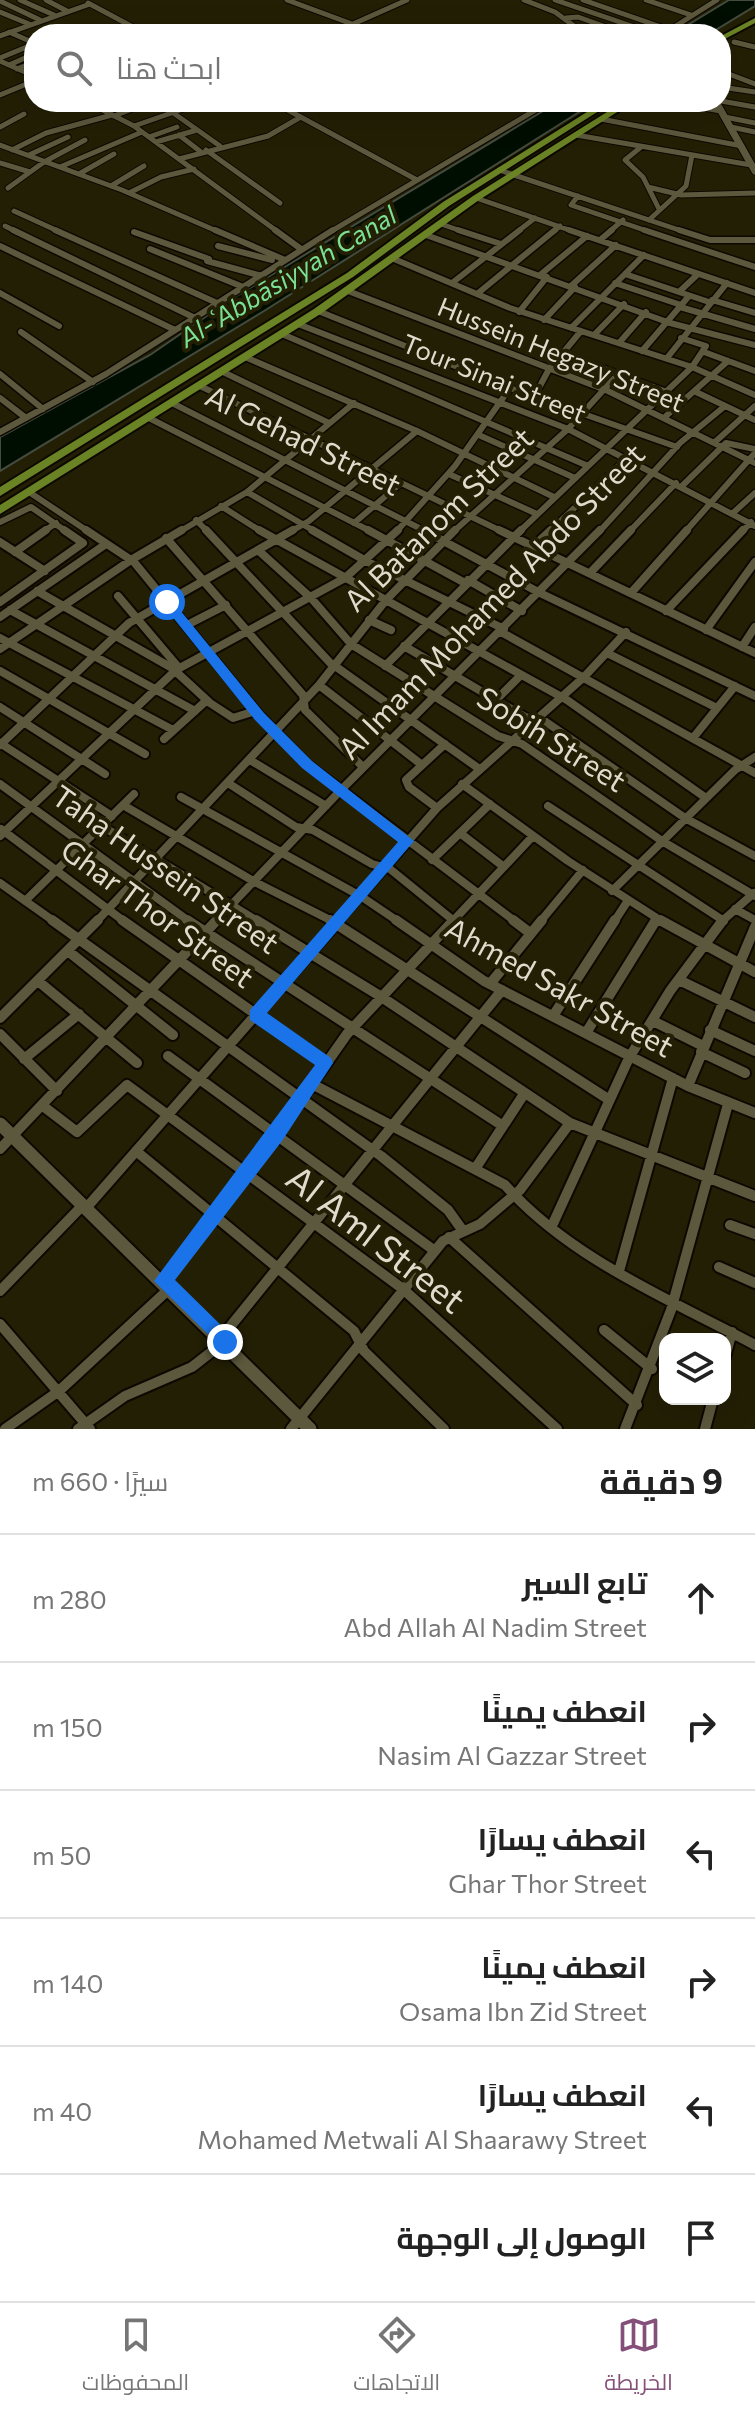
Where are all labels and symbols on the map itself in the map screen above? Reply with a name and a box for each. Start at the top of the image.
water label: Al-ʿAbbāsiyyah Canal [172,198,403,353]
street label: Hussein Hegazy Street [434,290,690,417]
street label: Tour Sinai Street [398,327,591,429]
street label: Al Gehad Street [200,376,408,502]
street label: Al Batanom Street [335,418,540,618]
street label: Al Imam Mohamed Abdo Street [329,435,651,766]
route start [149,584,185,620]
street label: Sobih Street [471,677,634,798]
street label: Taha Hussein Street [46,776,287,960]
street label: Ghar Thor Street [55,830,262,994]
street label: Ahmed Sakr Street [440,908,681,1064]
street label: Al Aml Street [279,1154,475,1321]
route end [207,1324,243,1360]

